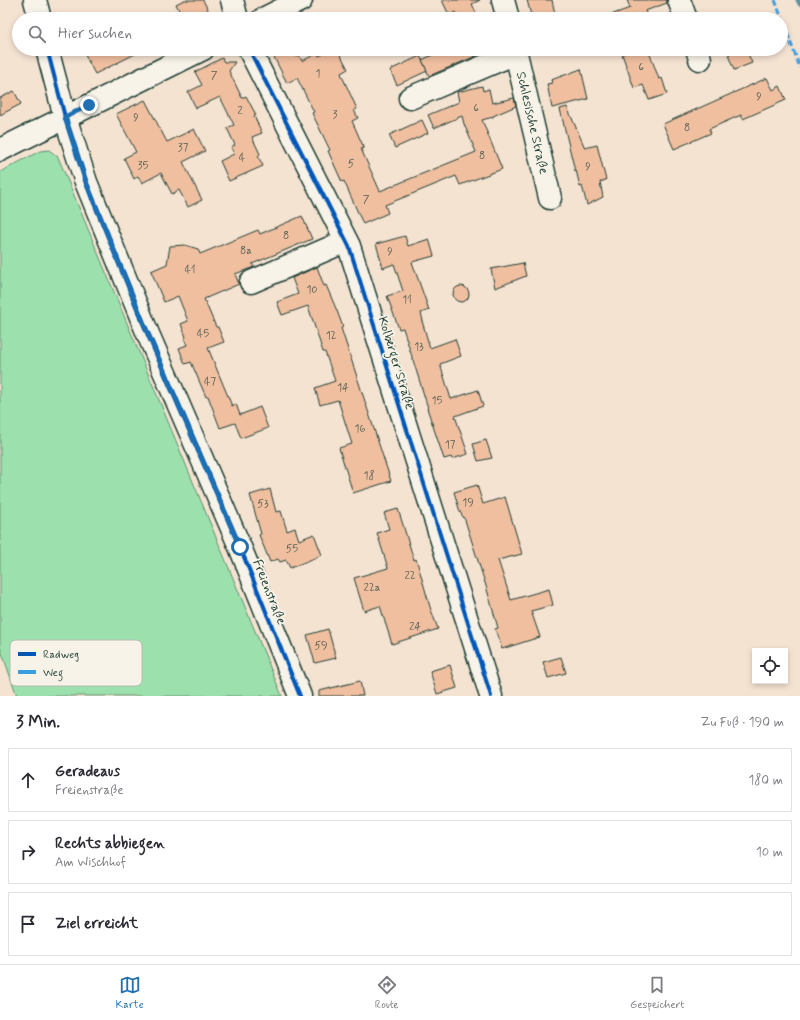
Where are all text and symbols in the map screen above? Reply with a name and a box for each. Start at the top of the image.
search box [12,12,788,56]
icon: search [26,23,48,45]
text: Hier suchen [58,24,132,44]
house number: 6 [638,60,644,74]
house number: 1 [316,67,321,81]
house number: 7 [211,69,218,83]
street label: Schlesische Straße [512,70,552,176]
house number: 9 [756,90,762,104]
route end [80,96,98,114]
house number: 6 [473,101,479,115]
house number: 2 [237,104,243,118]
house number: 3 [333,108,338,122]
house number: 9 [133,111,139,125]
house number: 8 [684,121,690,135]
house number: 37 [178,141,189,155]
house number: 8 [479,149,485,163]
house number: 4 [239,151,246,165]
house number: 5 [348,157,355,171]
house number: 35 [138,159,149,173]
house number: 9 [585,160,591,174]
house number: 7 [363,193,370,207]
house number: 8 [283,229,289,243]
house number: 8a [240,244,252,258]
house number: 9 [387,245,393,259]
house number: 41 [184,263,196,277]
house number: 10 [306,283,318,297]
house number: 11 [402,293,412,307]
street label: Kolberger Straße [372,314,418,412]
house number: 45 [197,327,209,341]
house number: 12 [326,329,337,343]
house number: 13 [414,340,424,354]
house number: 47 [204,375,216,389]
house number: 14 [337,381,349,395]
house number: 15 [432,394,443,408]
house number: 16 [355,422,366,436]
house number: 17 [445,438,456,452]
house number: 18 [364,469,374,483]
house number: 19 [462,496,474,510]
house number: 53 [257,497,269,511]
route start [231,538,249,556]
house number: 55 [286,542,298,556]
street label: Freienstraße [248,557,290,627]
house number: 22 [404,569,416,583]
house number: 22a [364,581,381,595]
house number: 24 [409,620,421,634]
house number: 59 [314,639,328,653]
legend [10,640,142,686]
text: Radweg [43,648,79,662]
map controls [752,648,788,684]
button: locate [752,648,788,684]
text: Weg [43,666,63,682]
text: 3 Min. [16,711,60,733]
text: Zu Fuß · 190 m [701,714,784,731]
text: Geradeaus [55,762,120,782]
icon: ahead [17,769,39,791]
text: 180 m [748,772,783,789]
text: Freienstraße [55,782,124,799]
text: Rechts abbiegen [55,834,165,854]
icon: right [17,841,39,863]
text: 10 m [756,844,783,861]
text: Am Wischhof [55,854,126,871]
icon: arrive [17,913,39,935]
text: Ziel erreicht [55,914,138,934]
tab: Karte [116,974,144,1012]
tab: Route [375,974,399,1012]
tab: Gespeichert [630,974,684,1012]

